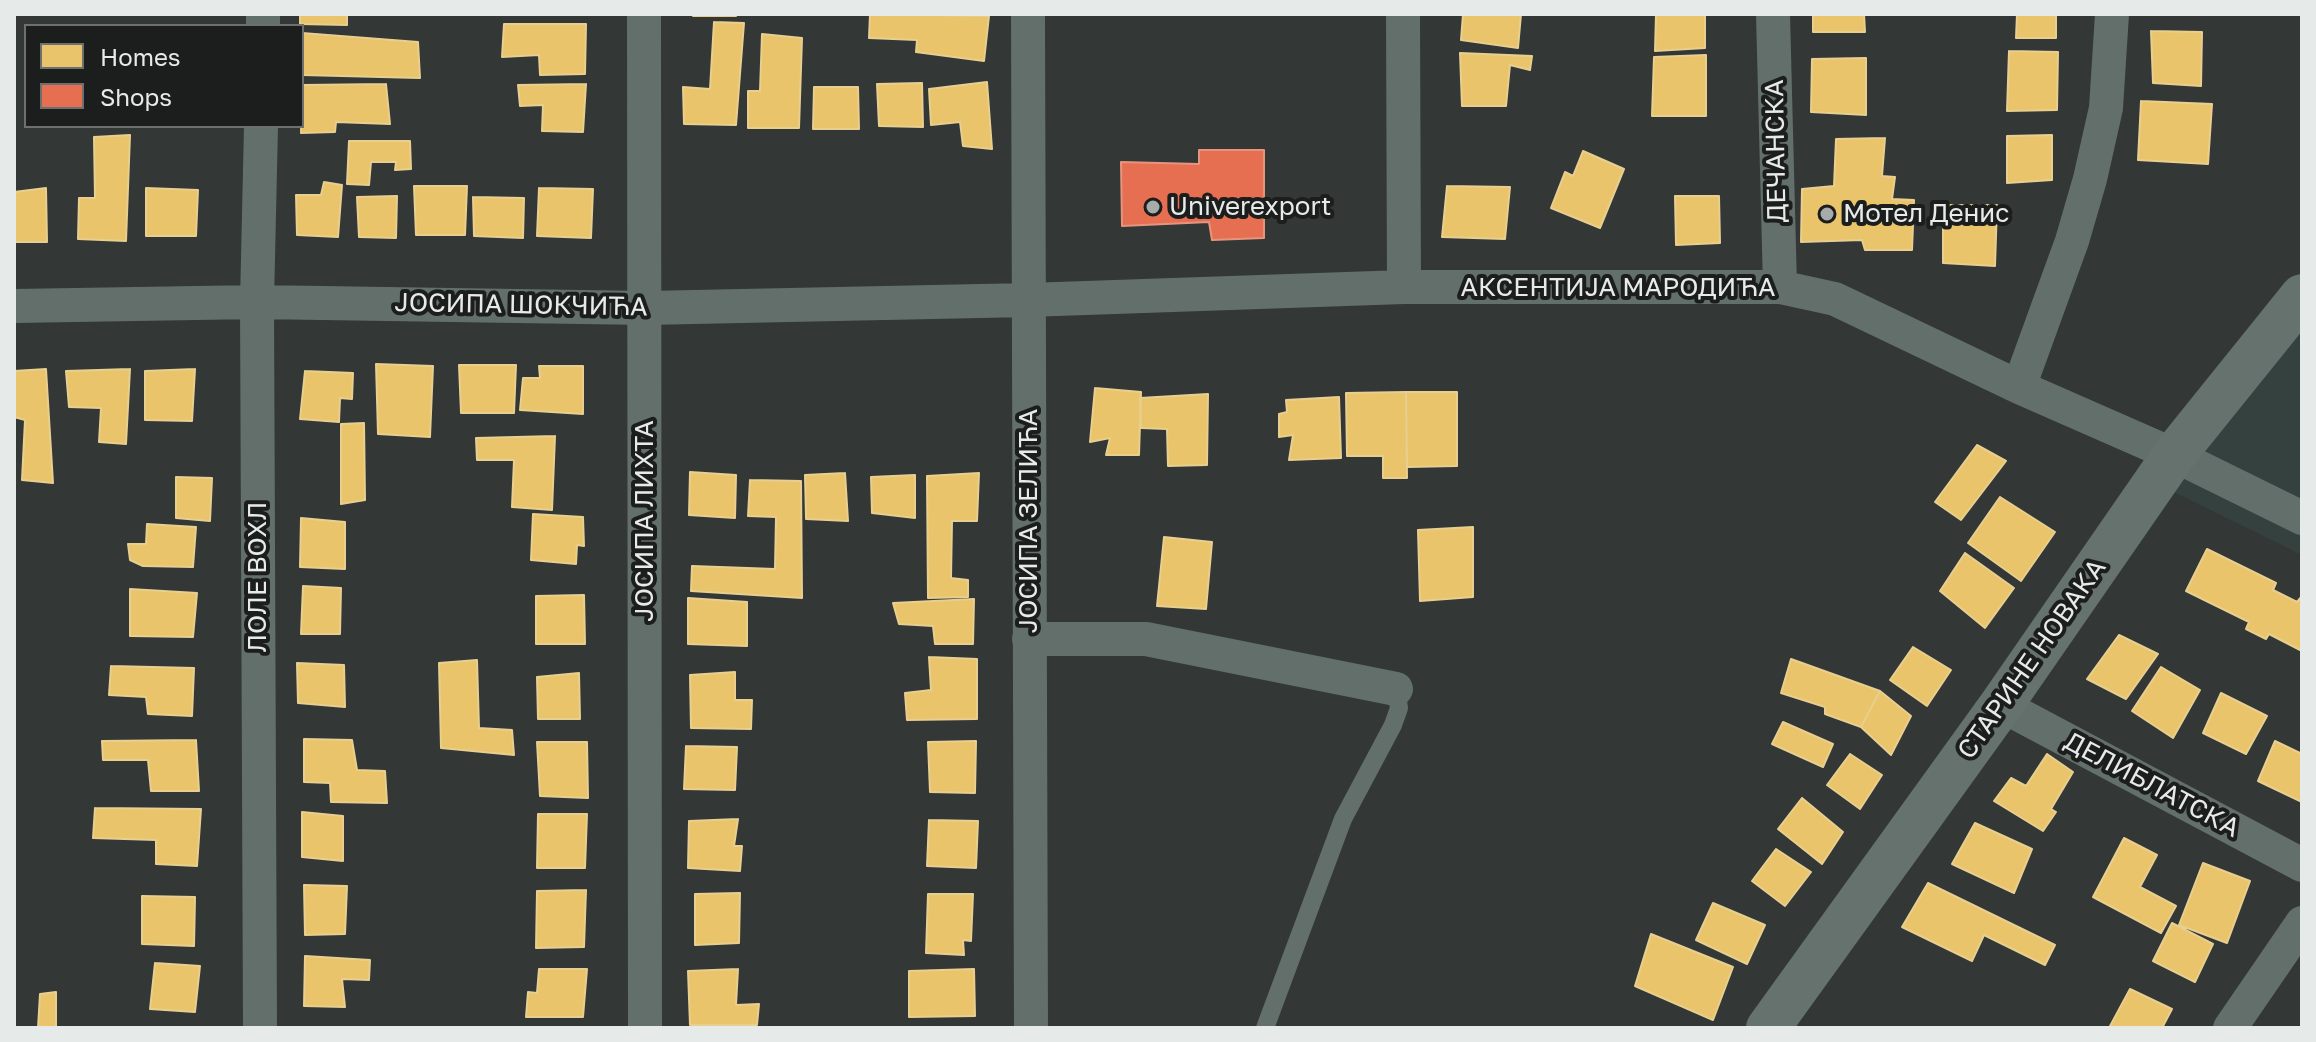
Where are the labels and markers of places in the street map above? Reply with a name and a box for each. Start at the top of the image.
place label: Univerexport [1169,191,1331,223]
marker: Univerexport [1144,198,1162,216]
place label: Мотел Денис [1843,198,2009,230]
marker: Мотел Денис [1818,205,1836,223]

